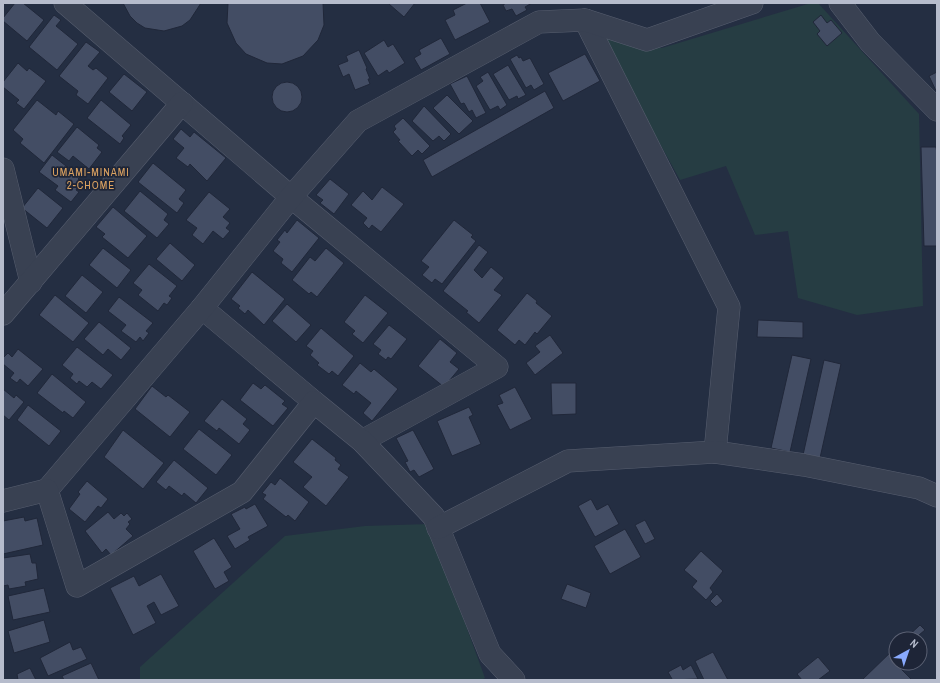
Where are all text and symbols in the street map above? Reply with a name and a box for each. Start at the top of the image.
district label: UMAMI-MINAMI 2-CHOME [52,165,130,192]
north arrow [888,631,928,671]
text: N [907,636,921,651]

